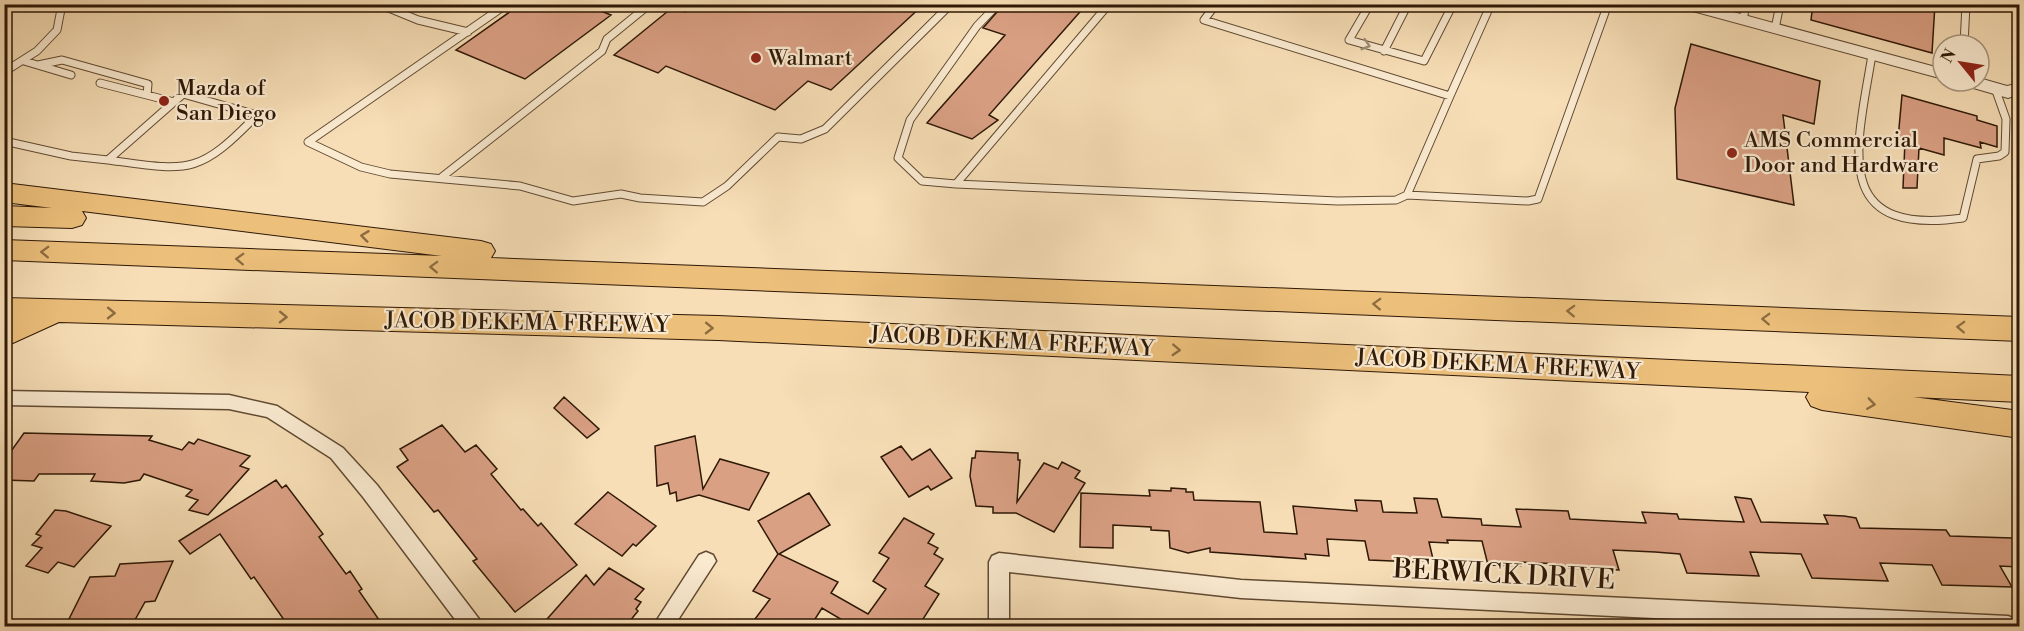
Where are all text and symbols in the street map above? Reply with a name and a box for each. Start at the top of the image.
north arrow [1931,33,1991,93]
one-way arrow [1360,38,1371,50]
place label: Walmart [767,45,853,72]
text: N [1937,45,1961,66]
marker: Walmart [749,51,763,65]
place label: Mazda of San Diego [176,75,277,127]
marker: Mazda of San Diego [157,94,171,108]
place label: AMS Commercial Door and Hardware [1743,127,1939,179]
marker: AMS Commercial Door and Hardware [1725,146,1739,160]
one-way arrow [360,231,369,243]
one-way arrow [40,246,49,258]
one-way arrow [235,253,244,266]
one-way arrow [430,260,439,273]
one-way arrow [1372,297,1381,310]
one-way arrow [1567,305,1576,318]
one-way arrow [106,307,115,319]
street label: JACOB DEKEMA FREEWAY [384,307,671,339]
one-way arrow [278,311,287,324]
one-way arrow [1762,313,1771,326]
one-way arrow [1957,320,1966,333]
street label: JACOB DEKEMA FREEWAY [868,321,1156,363]
one-way arrow [704,322,713,334]
one-way arrow [1172,343,1181,356]
street label: JACOB DEKEMA FREEWAY [1354,344,1642,386]
one-way arrow [1867,397,1876,409]
street label: BERWICK DRIVE [1391,552,1616,598]

